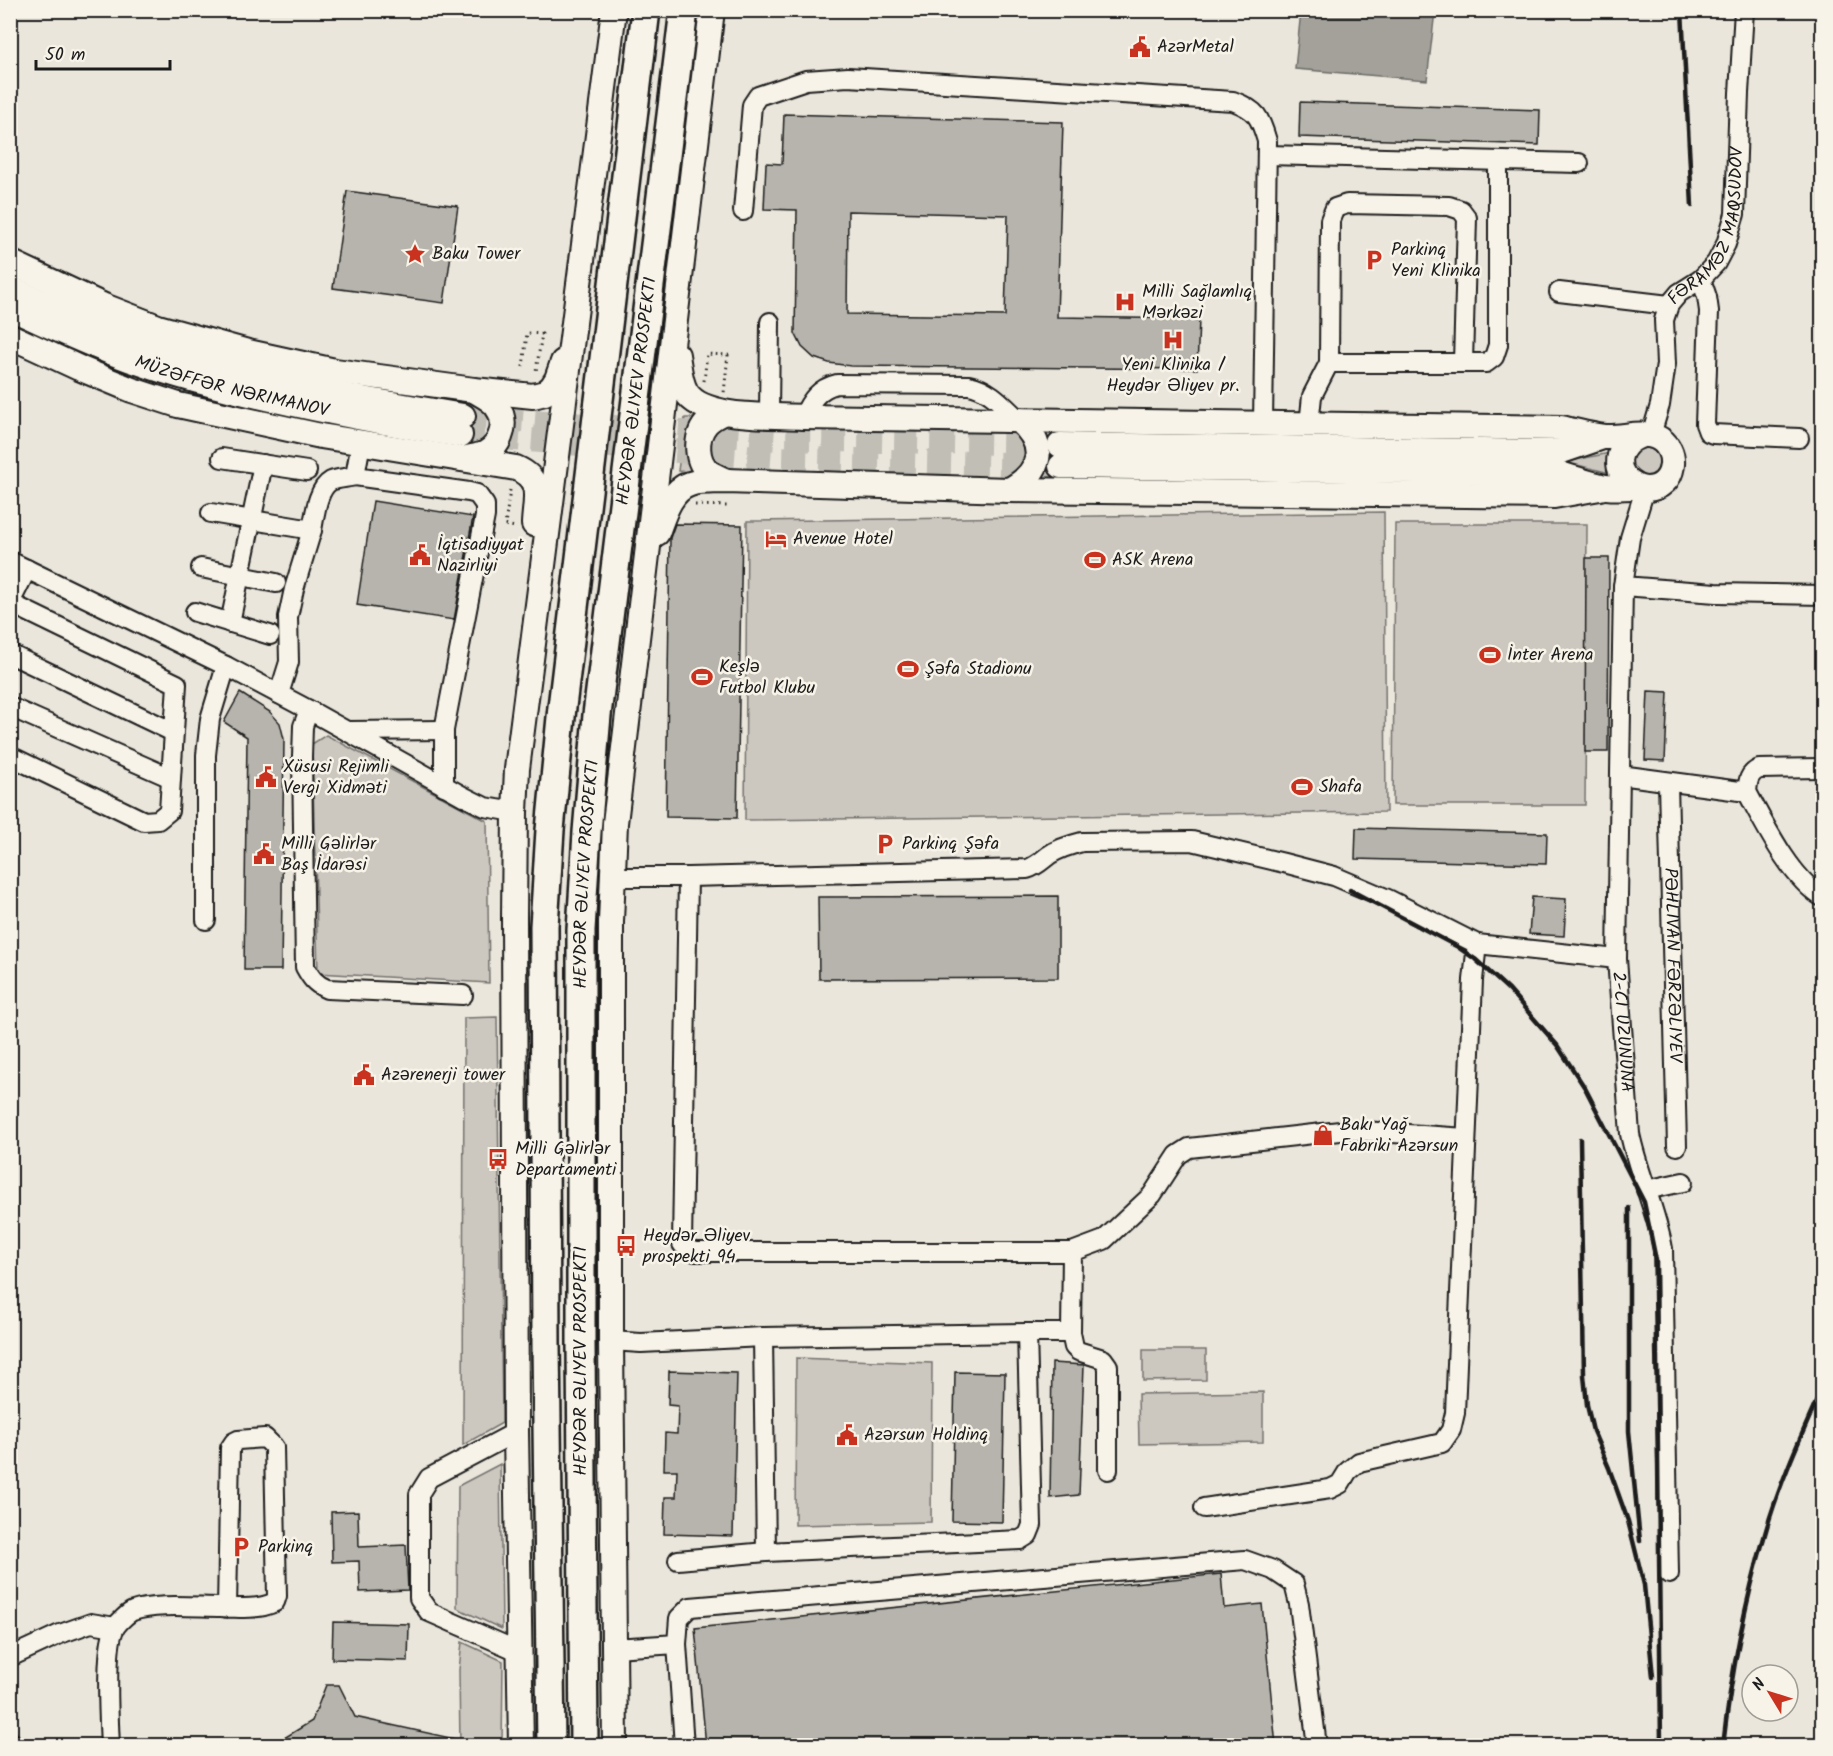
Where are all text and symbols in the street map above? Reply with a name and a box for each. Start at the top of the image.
scale bar [36,33,170,71]
place label: AzərMetal [1157,33,1235,62]
public building icon: AzərMetal [1128,35,1152,59]
text: 50 m [45,41,85,70]
street label: FƏRAMƏZ MAQSUDOV [1660,145,1752,312]
place label: Parkinq Yeni Klinika [1391,236,1481,286]
place label: Baku Tower [432,240,521,269]
place icon: Baku Tower [403,242,427,266]
parking icon: Parkinq Yeni Klinika [1362,248,1386,272]
street label: HEYDƏR ƏLIYEV PROSPEKTI [609,275,665,507]
place label: Milli Sağlamlıq Mərkəzi [1142,278,1252,328]
hospital icon: Milli Sağlamlıq Mərkəzi [1113,290,1137,314]
hospital icon: Yeni Klinika / Heydər Əliyev pr. [1161,328,1185,352]
street label: MÜZƏFFƏR NƏRIMANOV [130,348,333,426]
place label: Yeni Klinika / Heydər Əliyev pr. [1106,351,1240,401]
place label: Avenue Hotel [793,525,893,554]
hotel icon: Avenue Hotel [764,527,788,551]
place label: İqtisadiyyat Nazirliyi [437,531,525,581]
public building icon: İqtisadiyyat Nazirliyi [408,543,432,567]
place label: ASK Arena [1112,546,1193,575]
sports icon: ASK Arena [1083,548,1107,572]
place label: İnter Arena [1507,641,1593,670]
sports icon: İnter Arena [1478,643,1502,667]
place label: Keşlə Futbol Klubu [719,653,815,703]
place label: Şəfa Stadionu [925,655,1032,684]
sports icon: Şəfa Stadionu [896,657,920,681]
sports icon: Keşlə Futbol Klubu [690,665,714,689]
place label: Xüsusi Rejimli Vergi Xidməti [283,753,390,803]
street label: HEYDƏR ƏLIYEV PROSPEKTI [566,758,608,989]
public building icon: Xüsusi Rejimli Vergi Xidməti [254,765,278,789]
place label: Shafa [1319,773,1362,802]
sports icon: Shafa [1290,775,1314,799]
place label: Milli Gəlirlər Baş İdarəsi [281,830,377,880]
place label: Parkinq Şəfa [902,830,999,859]
parking icon: Parkinq Şəfa [873,832,897,856]
public building icon: Milli Gəlirlər Baş İdarəsi [252,842,276,866]
street label: PƏHLIVAN FƏRZƏLIYEV [1656,867,1689,1064]
street label: 2-CI UZUNUNA [1603,971,1641,1094]
place label: Azərenerji tower [381,1061,506,1090]
public building icon: Azərenerji tower [352,1063,376,1087]
place label: Bakı Yağ Fabriki Azərsun [1340,1111,1458,1161]
shop icon: Bakı Yağ Fabriki Azərsun [1311,1123,1335,1147]
place label: Milli Gəlirlər Departamenti [515,1135,617,1185]
bus stop icon: Milli Gəlirlər Departamenti [486,1147,510,1171]
place label: Heydər Əliyev prospekti 94 [642,1222,751,1272]
bus stop icon: Heydər Əliyev prospekti 94 [614,1234,638,1258]
street label: HEYDƏR ƏLIYEV PROSPEKTI [567,1246,596,1476]
place label: Azərsun Holdinq [864,1421,988,1450]
public building icon: Azərsun Holdinq [835,1423,859,1447]
place label: Parkinq [258,1533,313,1562]
parking icon: Parkinq [229,1535,253,1559]
north arrow [1740,1663,1800,1723]
text: N [1746,1673,1772,1696]

